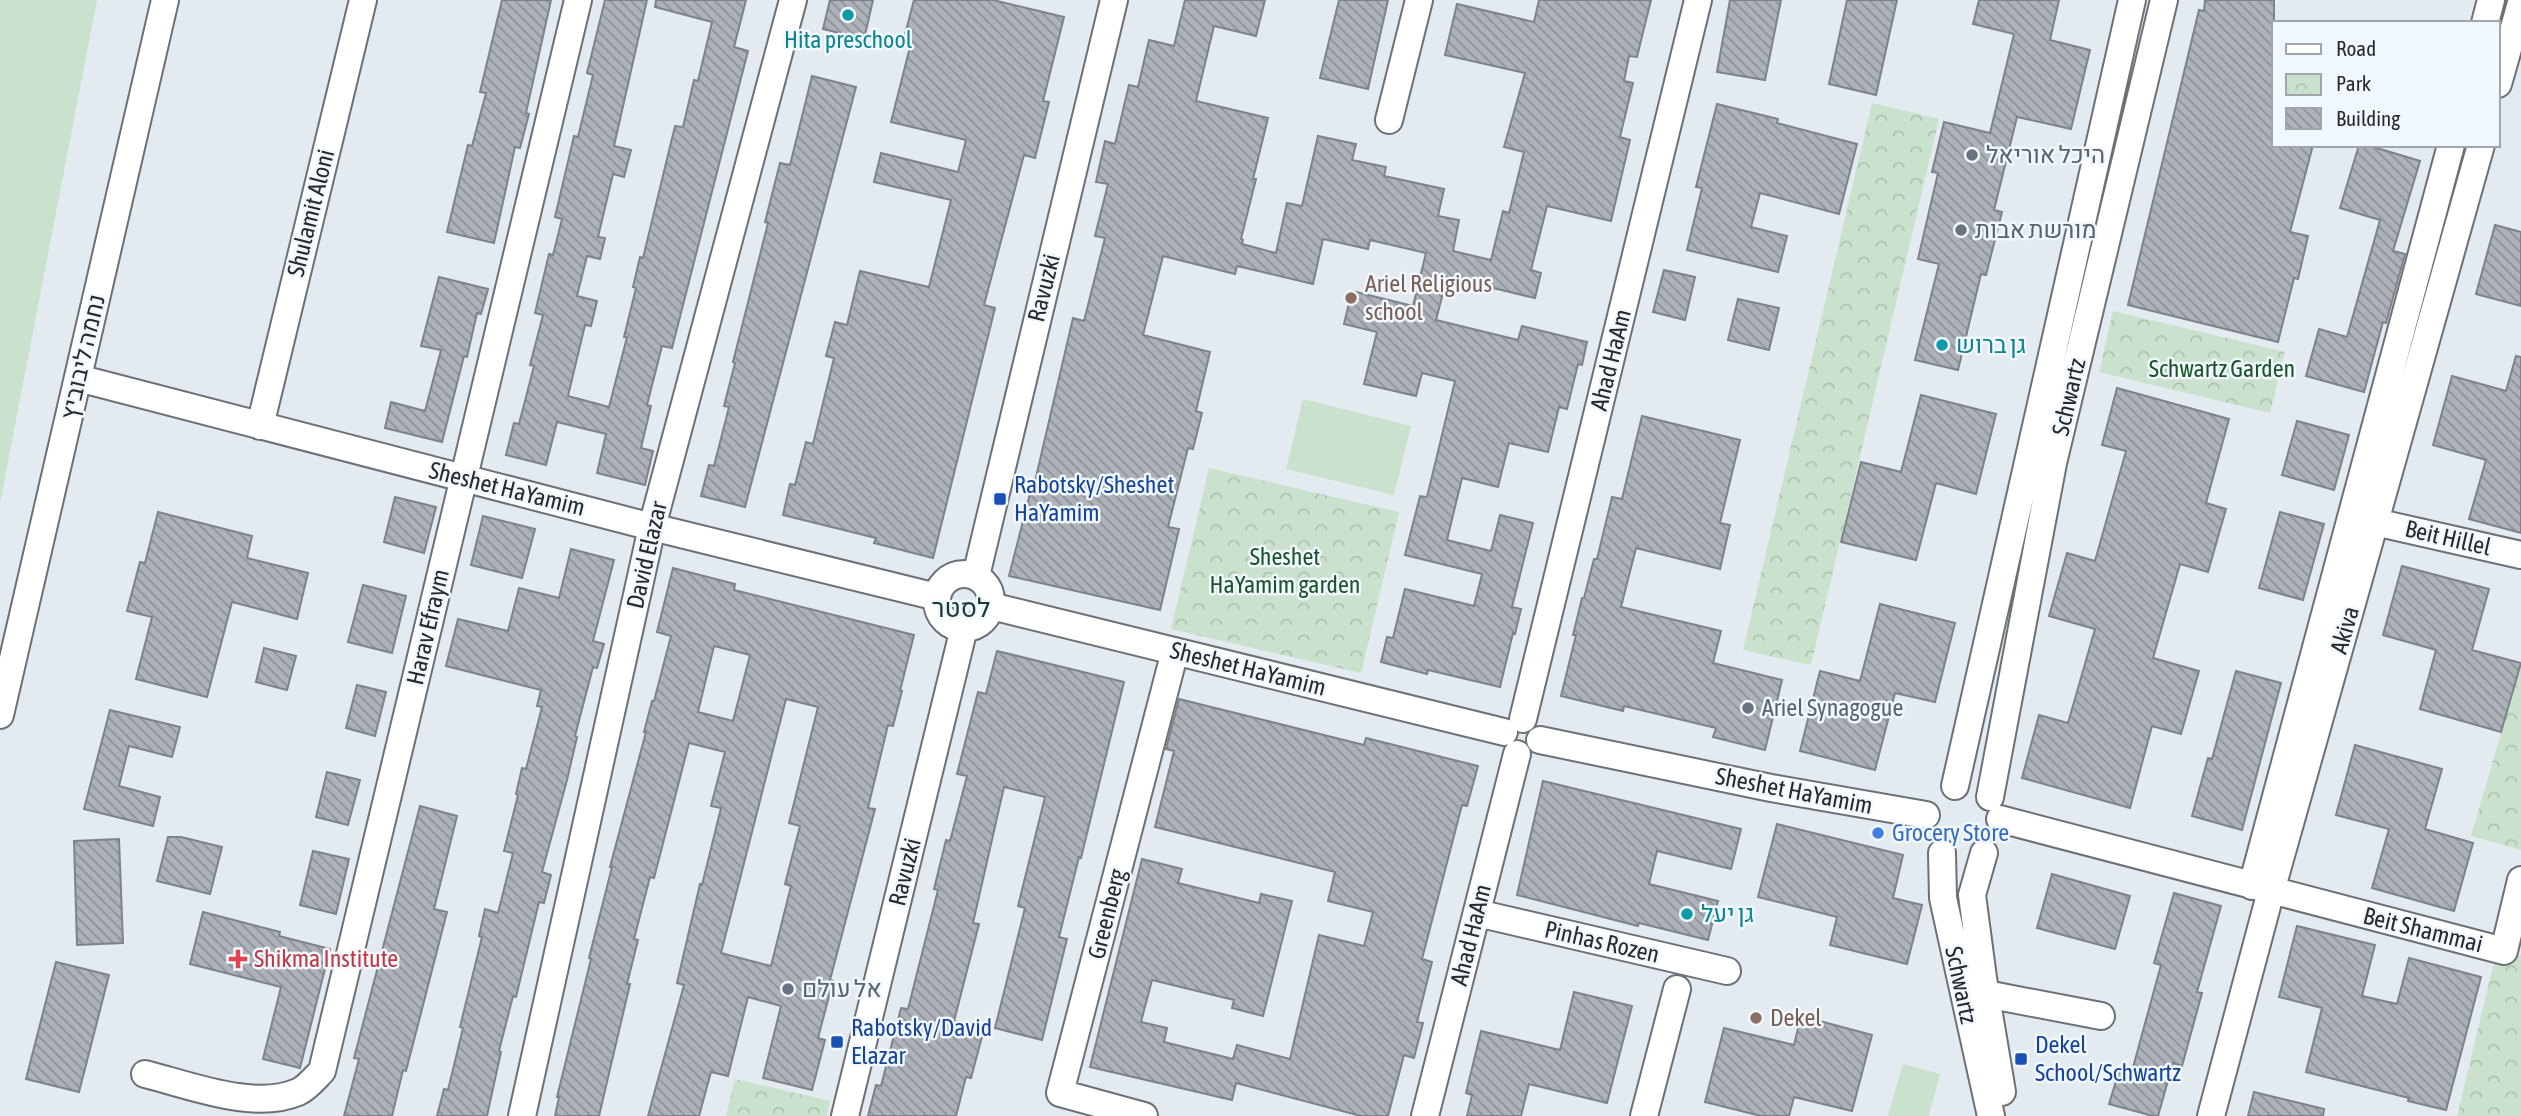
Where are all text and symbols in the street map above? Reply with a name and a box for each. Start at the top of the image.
marker: Hita preschool [840,7,856,23]
legend [2272,21,2500,147]
place label: Hita preschool [784,26,913,53]
text: Road [2336,36,2376,60]
text: Park [2336,71,2371,95]
text: Building [2336,106,2400,130]
place label: היכל אוריאל [1986,141,2105,168]
street label: Shulamit Aloni [282,146,339,279]
marker: היכל אוריאל [1964,147,1980,163]
place label: מורשת אבות [1975,216,2097,243]
marker: מורשת אבות [1953,222,1969,238]
street label: Ravuzki [1022,251,1065,324]
place label: Ariel Religious school [1365,270,1492,325]
marker: Ariel Religious school [1343,290,1359,306]
street label: נחמה ליבוביץ [55,292,110,422]
street label: Ahad HaAm [1585,306,1636,413]
place label: גן ברוש [1956,331,2026,358]
marker: גן ברוש [1934,337,1950,353]
street label: Schwartz [2047,355,2091,438]
park label: Schwartz Garden [2149,355,2295,382]
street label: Sheshet HaYamim [427,456,588,521]
place label: Rabotsky/Sheshet HaYamim [1014,471,1174,526]
marker: Rabotsky/Sheshet HaYamim [992,491,1008,507]
street label: David Elazar [621,498,672,611]
street label: Beit Hillel [2403,515,2494,561]
park label: Sheshet HaYamim garden [1210,543,1360,598]
street label: Harav Efraym [401,566,454,687]
district label: לסטר [932,593,990,623]
street label: Akiva [2325,603,2364,657]
street label: Sheshet HaYamim [1168,636,1329,701]
place label: Ariel Synagogue [1762,694,1903,721]
marker: Ariel Synagogue [1740,700,1756,716]
street label: Sheshet HaYamim [1713,762,1875,819]
place label: Grocery Store [1892,819,2009,846]
marker: Grocery Store [1870,825,1886,841]
street label: Ravuzki [883,835,926,908]
street label: Greenberg [1082,865,1131,962]
street label: Ahad HaAm [1445,881,1496,988]
place label: גן יעל [1701,900,1754,927]
street label: Beit Shammai [2361,902,2486,957]
marker: גן יעל [1679,906,1695,922]
street label: Pinhas Rozen [1542,915,1662,968]
street label: Schwartz [1940,944,1983,1026]
place label: Shikma Institute [254,945,398,972]
marker: Shikma Institute [228,949,248,969]
place label: אל עולם [802,975,882,1002]
marker: אל עולם [780,981,796,997]
place label: Dekel [1770,1004,1822,1031]
marker: Dekel [1748,1010,1764,1026]
place label: Rabotsky/David Elazar [851,1014,992,1069]
place label: Dekel School/Schwartz [2035,1031,2181,1086]
marker: Rabotsky/David Elazar [829,1034,845,1050]
marker: Dekel School/Schwartz [2013,1051,2029,1067]

